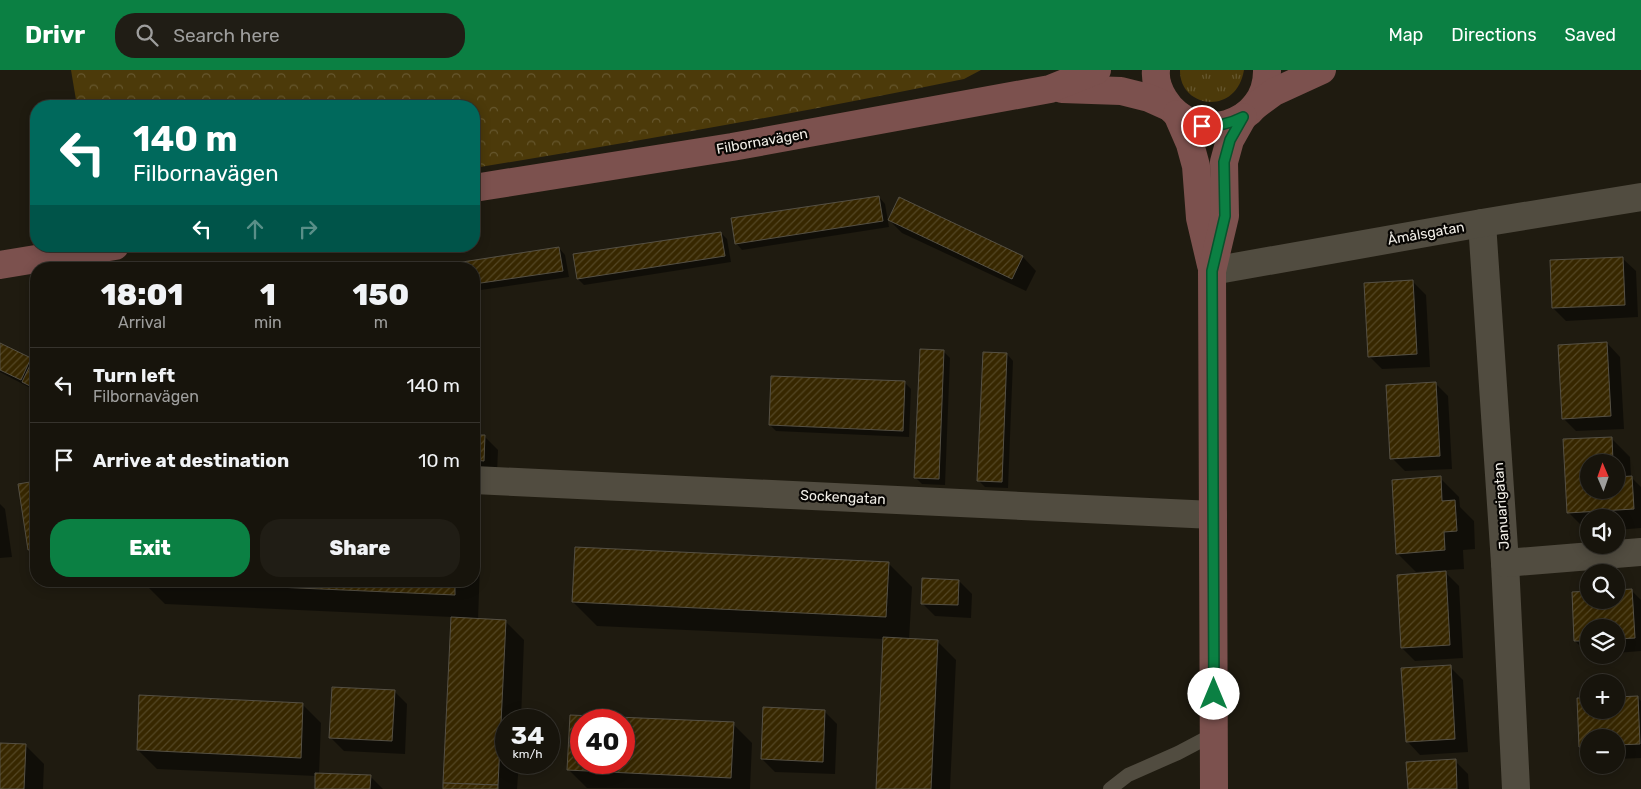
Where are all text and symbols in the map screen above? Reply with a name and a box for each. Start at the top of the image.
search box [115,13,465,58]
text: Drivr [25,21,85,49]
icon: search [133,21,161,49]
text: Search here [173,24,280,47]
text: Map [1388,24,1423,46]
text: Directions [1451,24,1537,46]
text: Saved [1565,24,1616,46]
pin [1181,105,1223,147]
icon: arrive [1188,112,1216,140]
text: 140 m [133,118,238,160]
icon: left [50,120,115,185]
street label: Filbornavägen [715,125,809,158]
text: Filbornavägen [133,160,279,187]
icon: left [188,215,216,243]
icon: ahead [241,215,269,243]
icon: right [294,215,322,243]
street label: Åmålsgatan [1386,217,1466,249]
text: 18:01 [101,277,183,313]
text: 1 [260,277,276,313]
text: 150 [352,277,409,313]
text: Arrival [118,313,166,332]
text: min [254,313,282,332]
text: m [374,313,388,332]
text: Turn left [93,364,175,387]
icon: left [50,371,78,399]
text: 140 m [406,374,460,397]
text: Filbornavägen [93,387,199,406]
icon: arrive [50,446,78,474]
text: Arrive at destination [93,449,289,472]
text: 10 m [418,449,460,472]
north arrow [1580,454,1625,499]
map controls [1580,454,1625,774]
street label: Januarigatan [1490,462,1513,550]
street label: Sockengatan [800,487,886,508]
button: sound [1580,509,1625,554]
button: Exit [50,519,250,577]
button: Share [260,519,460,577]
button: search [1580,564,1625,609]
button: layers [1580,619,1625,664]
position arrow [1187,667,1239,719]
button: + [1580,674,1625,719]
speed limit sign: 40 [570,709,635,774]
text: 34 [511,721,544,750]
button: − [1580,729,1625,774]
text: km/h [513,747,542,761]

